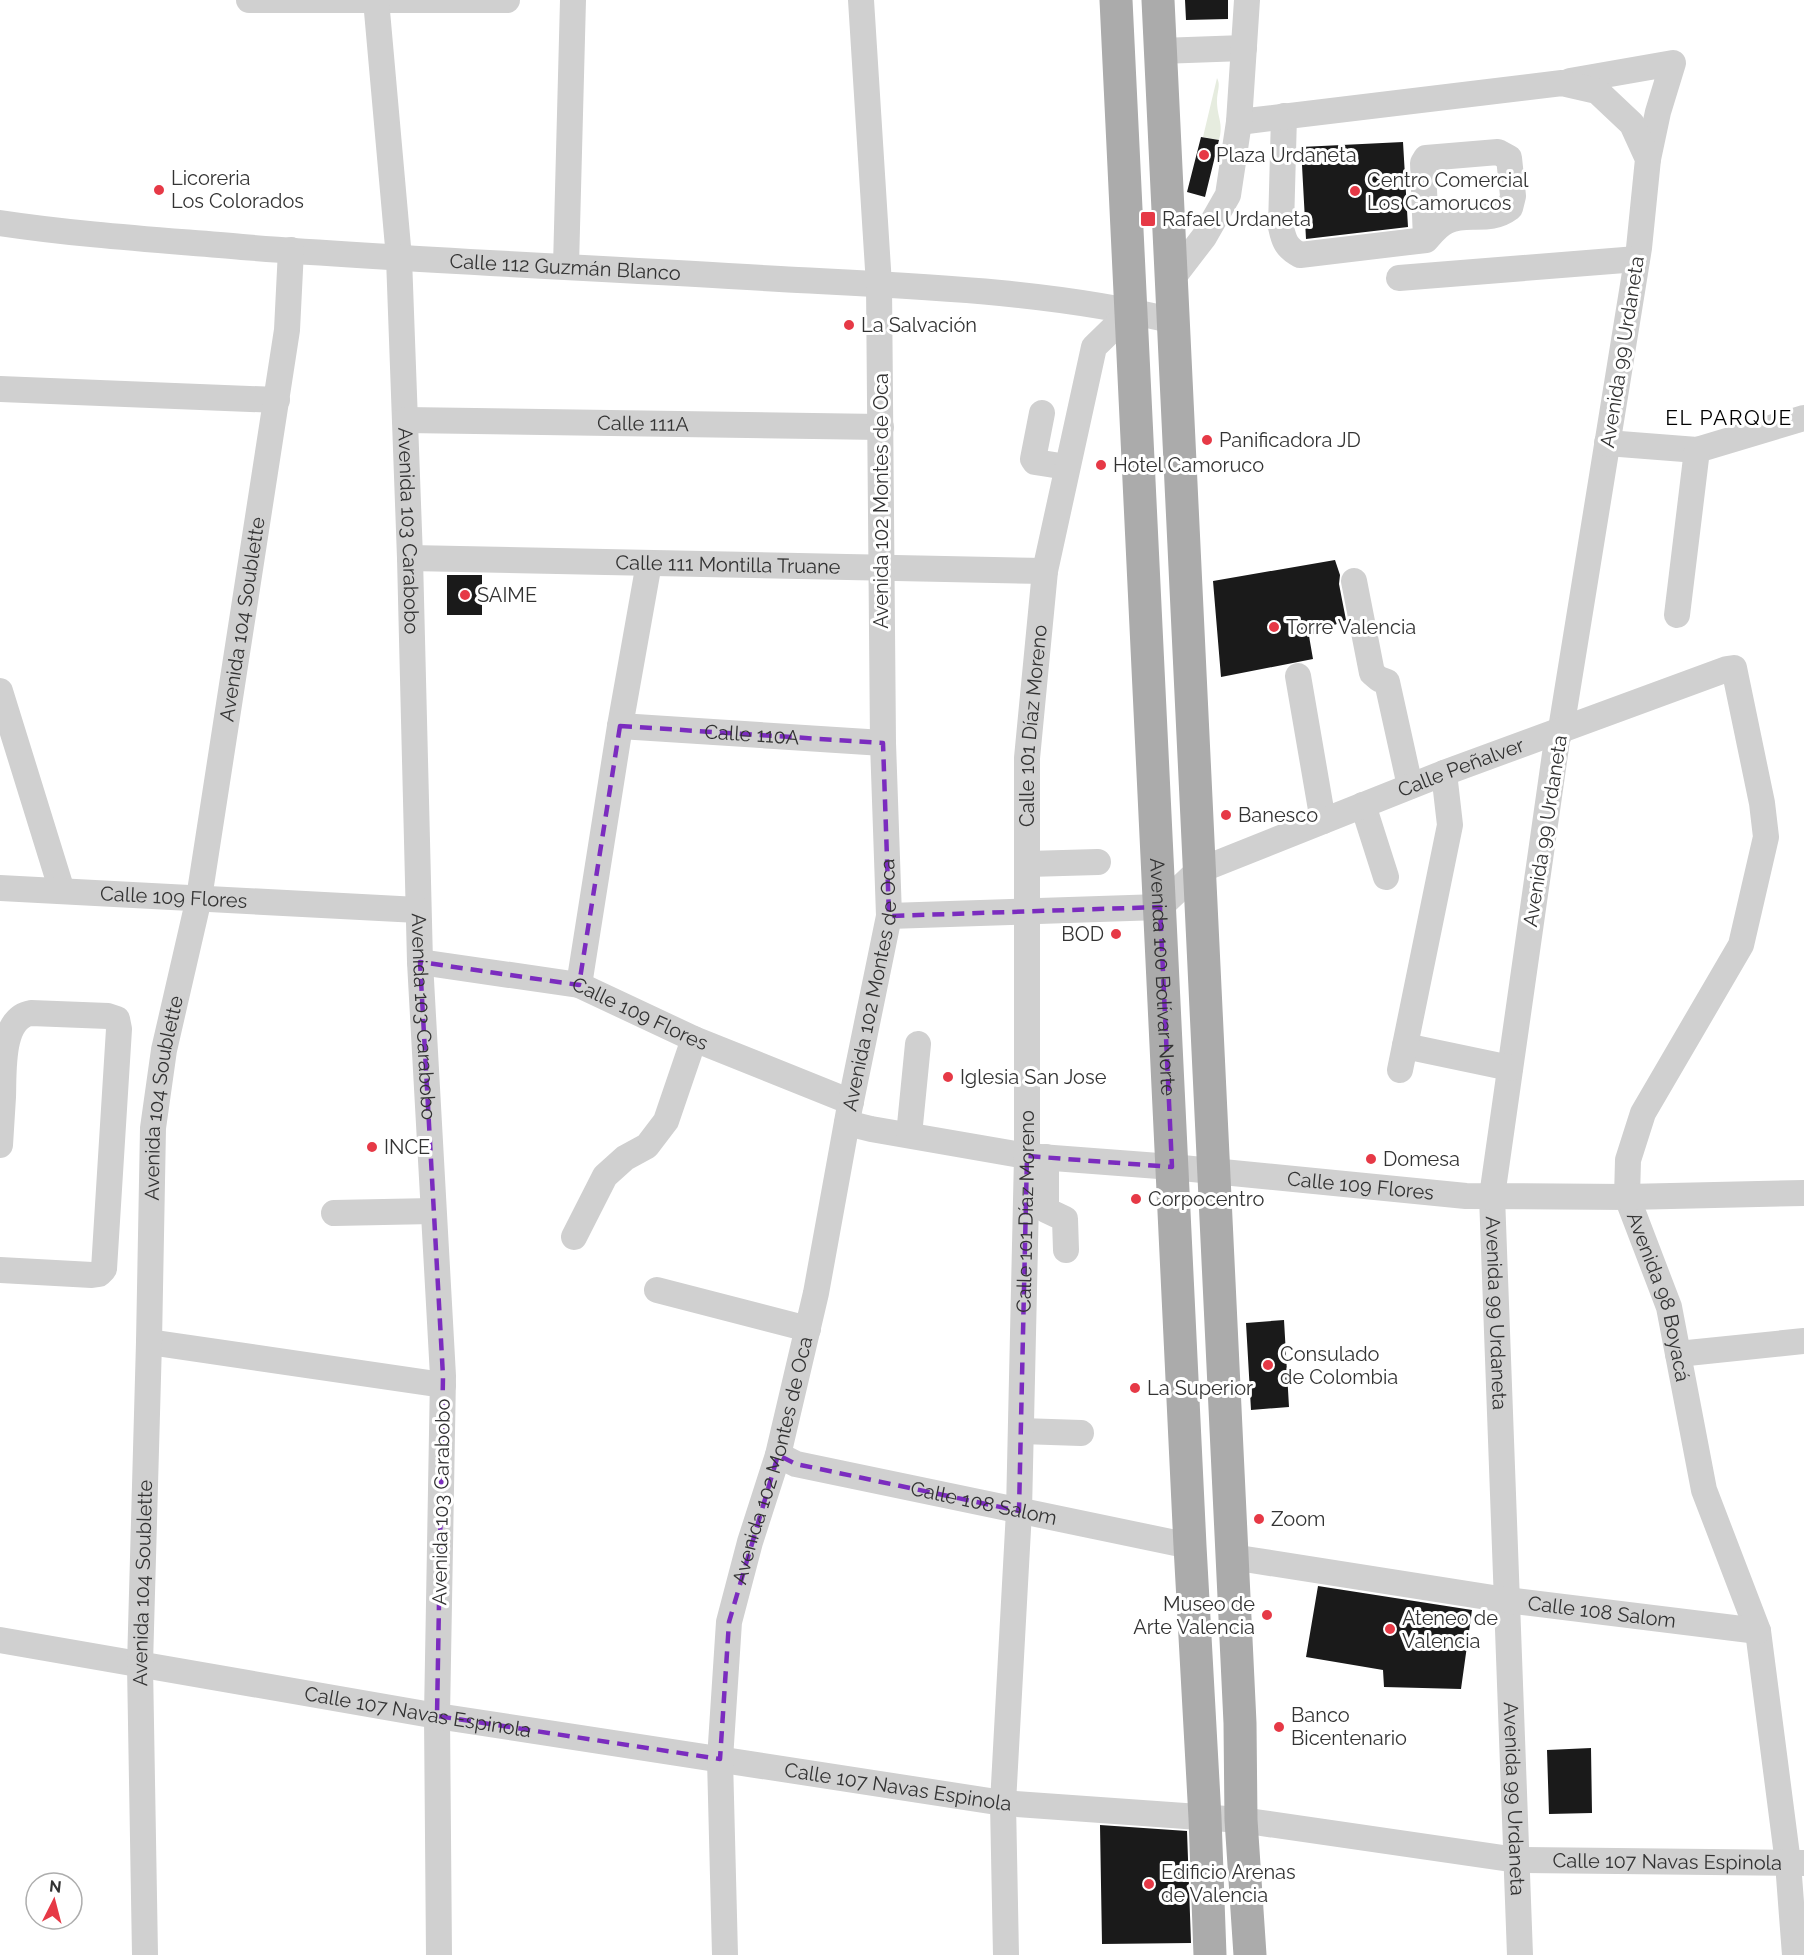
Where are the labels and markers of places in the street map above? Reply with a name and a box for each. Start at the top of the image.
place label: Plaza Urdaneta [1216,143,1357,167]
marker: Plaza Urdaneta [1197,148,1211,162]
place label: Licoreria Los Colorados [171,166,304,213]
place label: Centro Comercial Los Camorucos [1367,168,1529,215]
marker: Licoreria Los Colorados [152,183,166,197]
marker: Centro Comercial Los Camorucos [1348,184,1362,198]
place label: Rafael Urdaneta [1162,207,1311,231]
marker: Rafael Urdaneta [1139,210,1157,228]
place label: La Salvación [861,313,977,337]
marker: La Salvación [842,318,856,332]
place label: Panificadora JD [1219,428,1361,452]
marker: Panificadora JD [1200,433,1214,447]
place label: Hotel Camoruco [1113,453,1264,477]
marker: Hotel Camoruco [1094,458,1108,472]
place label: SAIME [477,583,537,607]
marker: SAIME [458,588,472,602]
place label: Torre Valencia [1286,615,1416,639]
marker: Torre Valencia [1267,620,1281,634]
place label: Banesco [1238,803,1318,827]
marker: Banesco [1219,808,1233,822]
place label: BOD [1061,922,1104,946]
marker: BOD [1109,927,1123,941]
place label: Iglesia San Jose [960,1065,1107,1089]
marker: Iglesia San Jose [941,1070,955,1084]
place label: INCE [384,1135,430,1159]
marker: INCE [365,1140,379,1154]
place label: Domesa [1383,1147,1460,1171]
marker: Domesa [1364,1152,1378,1166]
place label: Corpocentro [1148,1187,1264,1211]
marker: Corpocentro [1129,1192,1143,1206]
place label: Consulado de Colombia [1280,1342,1398,1389]
marker: Consulado de Colombia [1261,1358,1275,1372]
place label: La Superior [1147,1376,1253,1400]
marker: La Superior [1128,1381,1142,1395]
place label: Zoom [1271,1507,1325,1531]
marker: Zoom [1252,1512,1266,1526]
place label: Museo de Arte Valencia [1133,1592,1255,1639]
place label: Ateneo de Valencia [1402,1606,1498,1653]
marker: Museo de Arte Valencia [1260,1608,1274,1622]
marker: Ateneo de Valencia [1383,1622,1397,1636]
place label: Banco Bicentenario [1291,1703,1407,1750]
marker: Banco Bicentenario [1272,1720,1286,1734]
place label: Edificio Arenas de Valencia [1161,1860,1296,1907]
marker: Edificio Arenas de Valencia [1142,1877,1156,1891]

